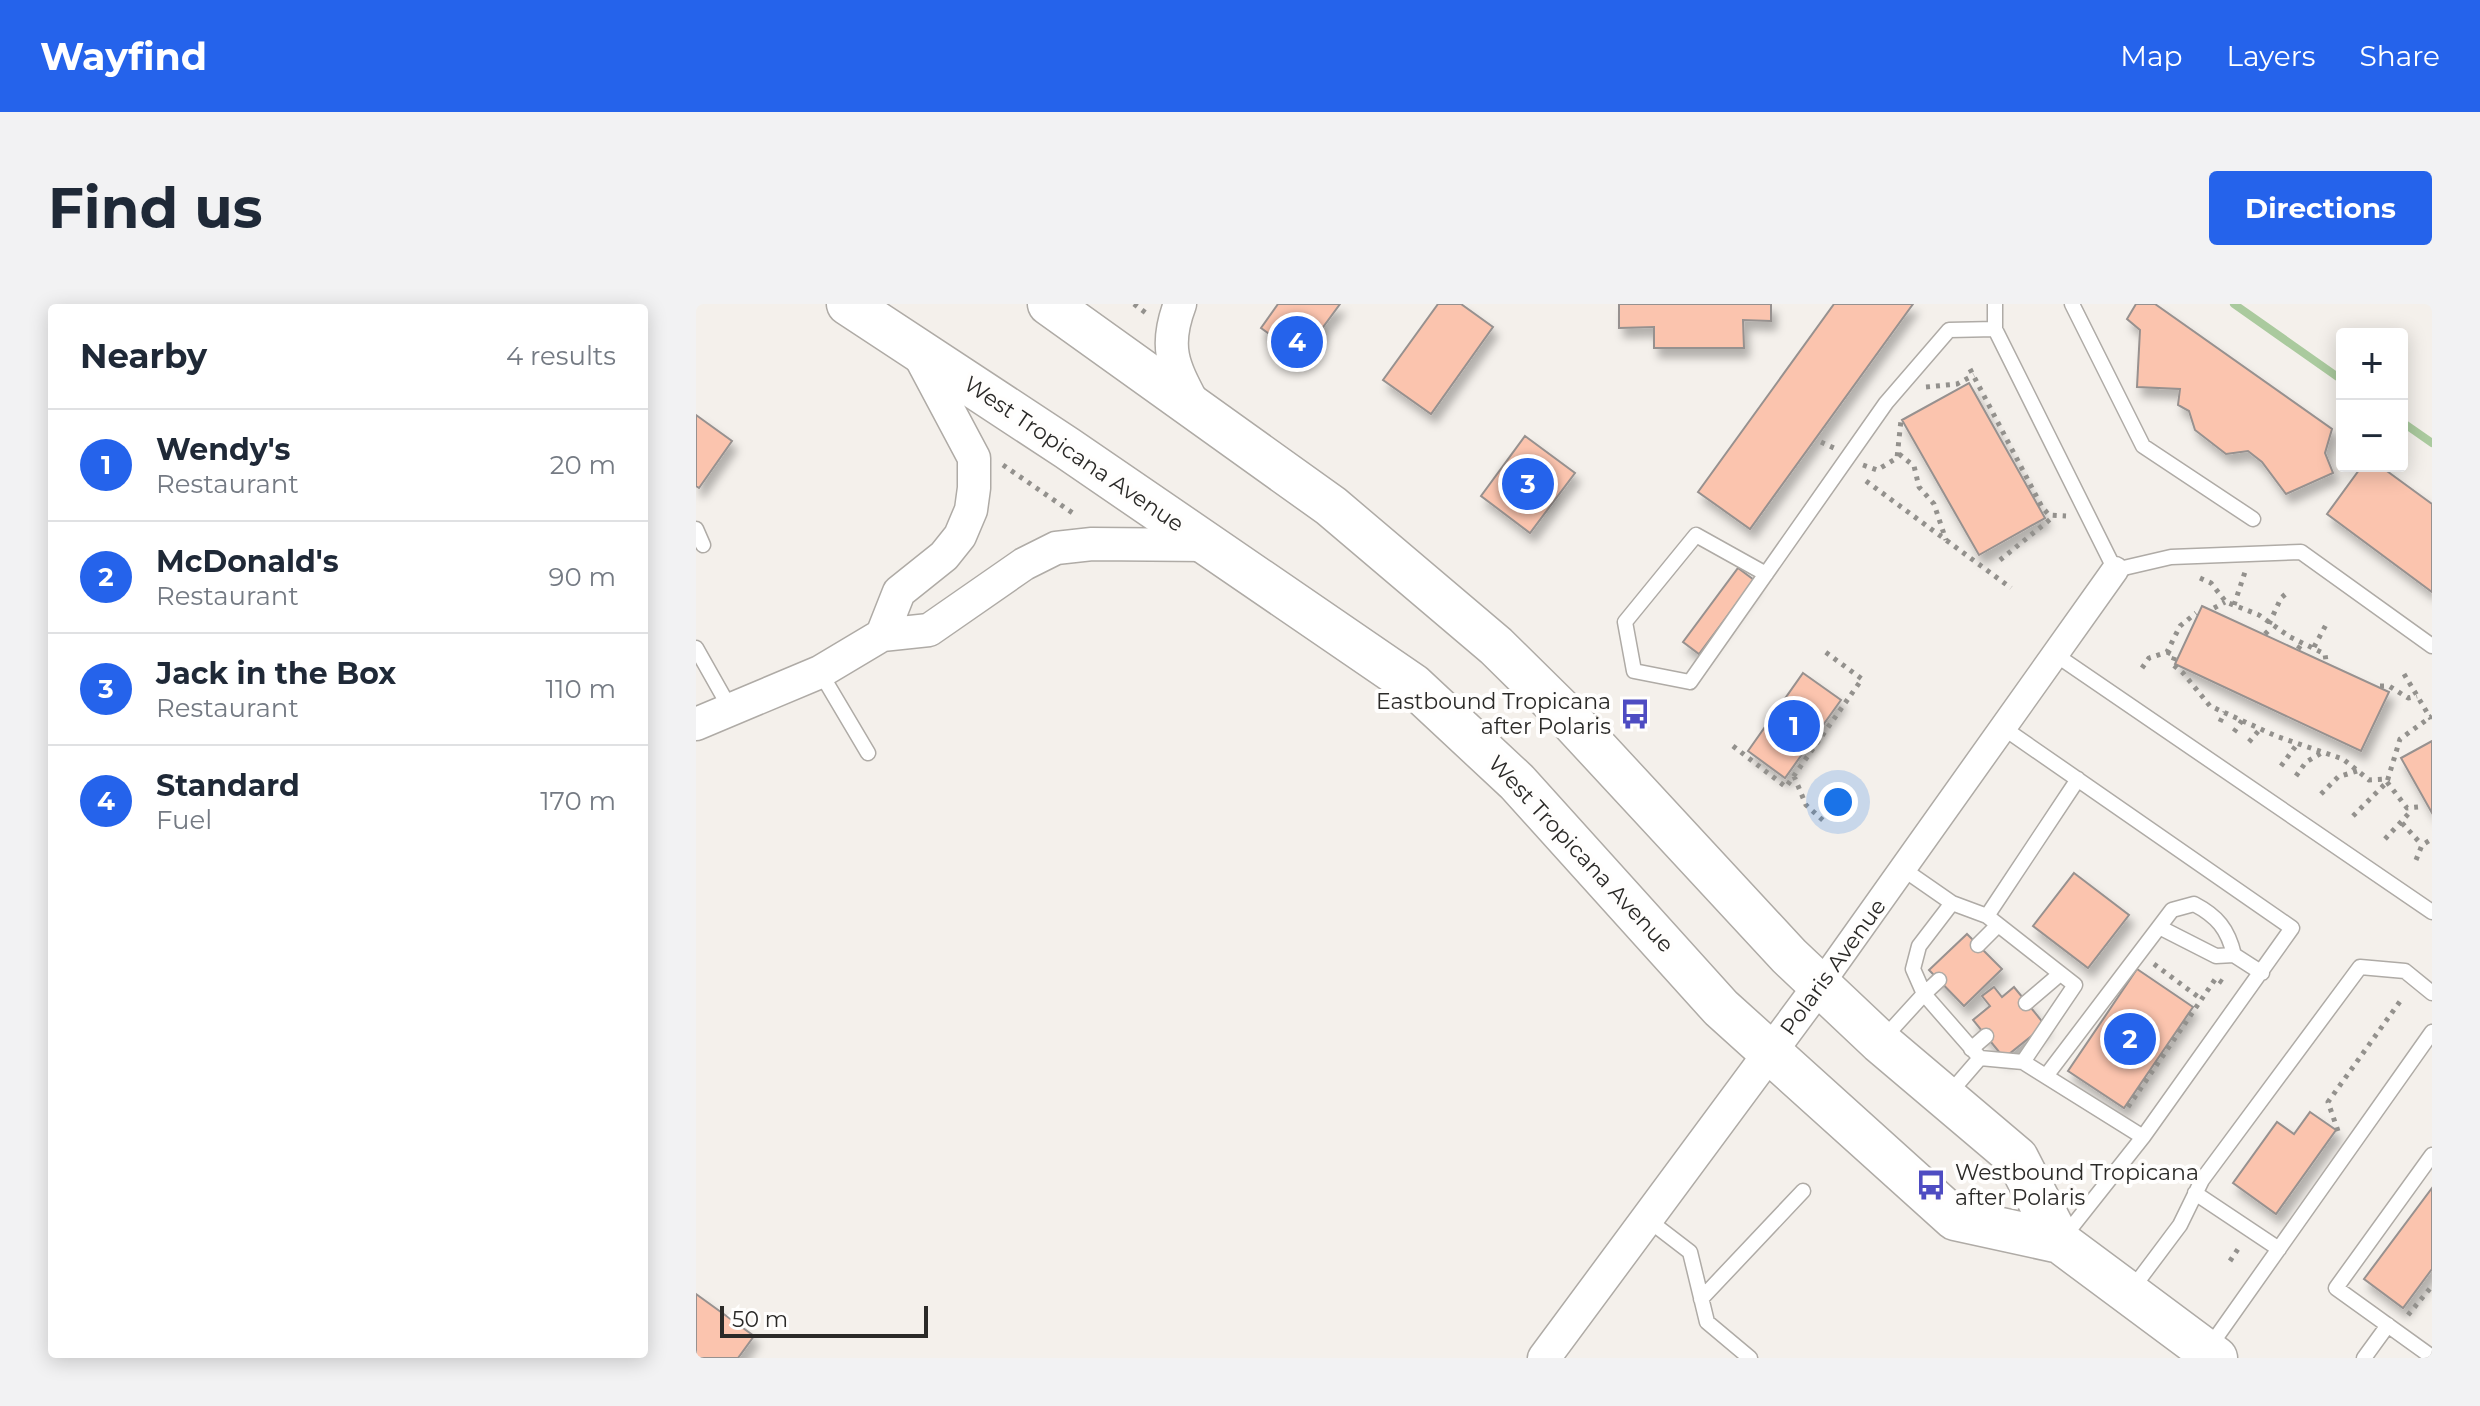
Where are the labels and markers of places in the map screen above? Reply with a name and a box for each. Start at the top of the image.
pin: 4 [1271,312,1323,372]
pin: 3 [1502,454,1554,514]
place label: Eastbound Tropicana after Polaris [1376,688,1611,740]
pin: 1 [1768,696,1820,756]
bus stop icon: Eastbound Tropicana after Polaris [1618,697,1652,731]
pin: 2 [2104,1009,2156,1069]
place label: Westbound Tropicana after Polaris [1955,1159,2199,1211]
bus stop icon: Westbound Tropicana after Polaris [1914,1168,1948,1202]

